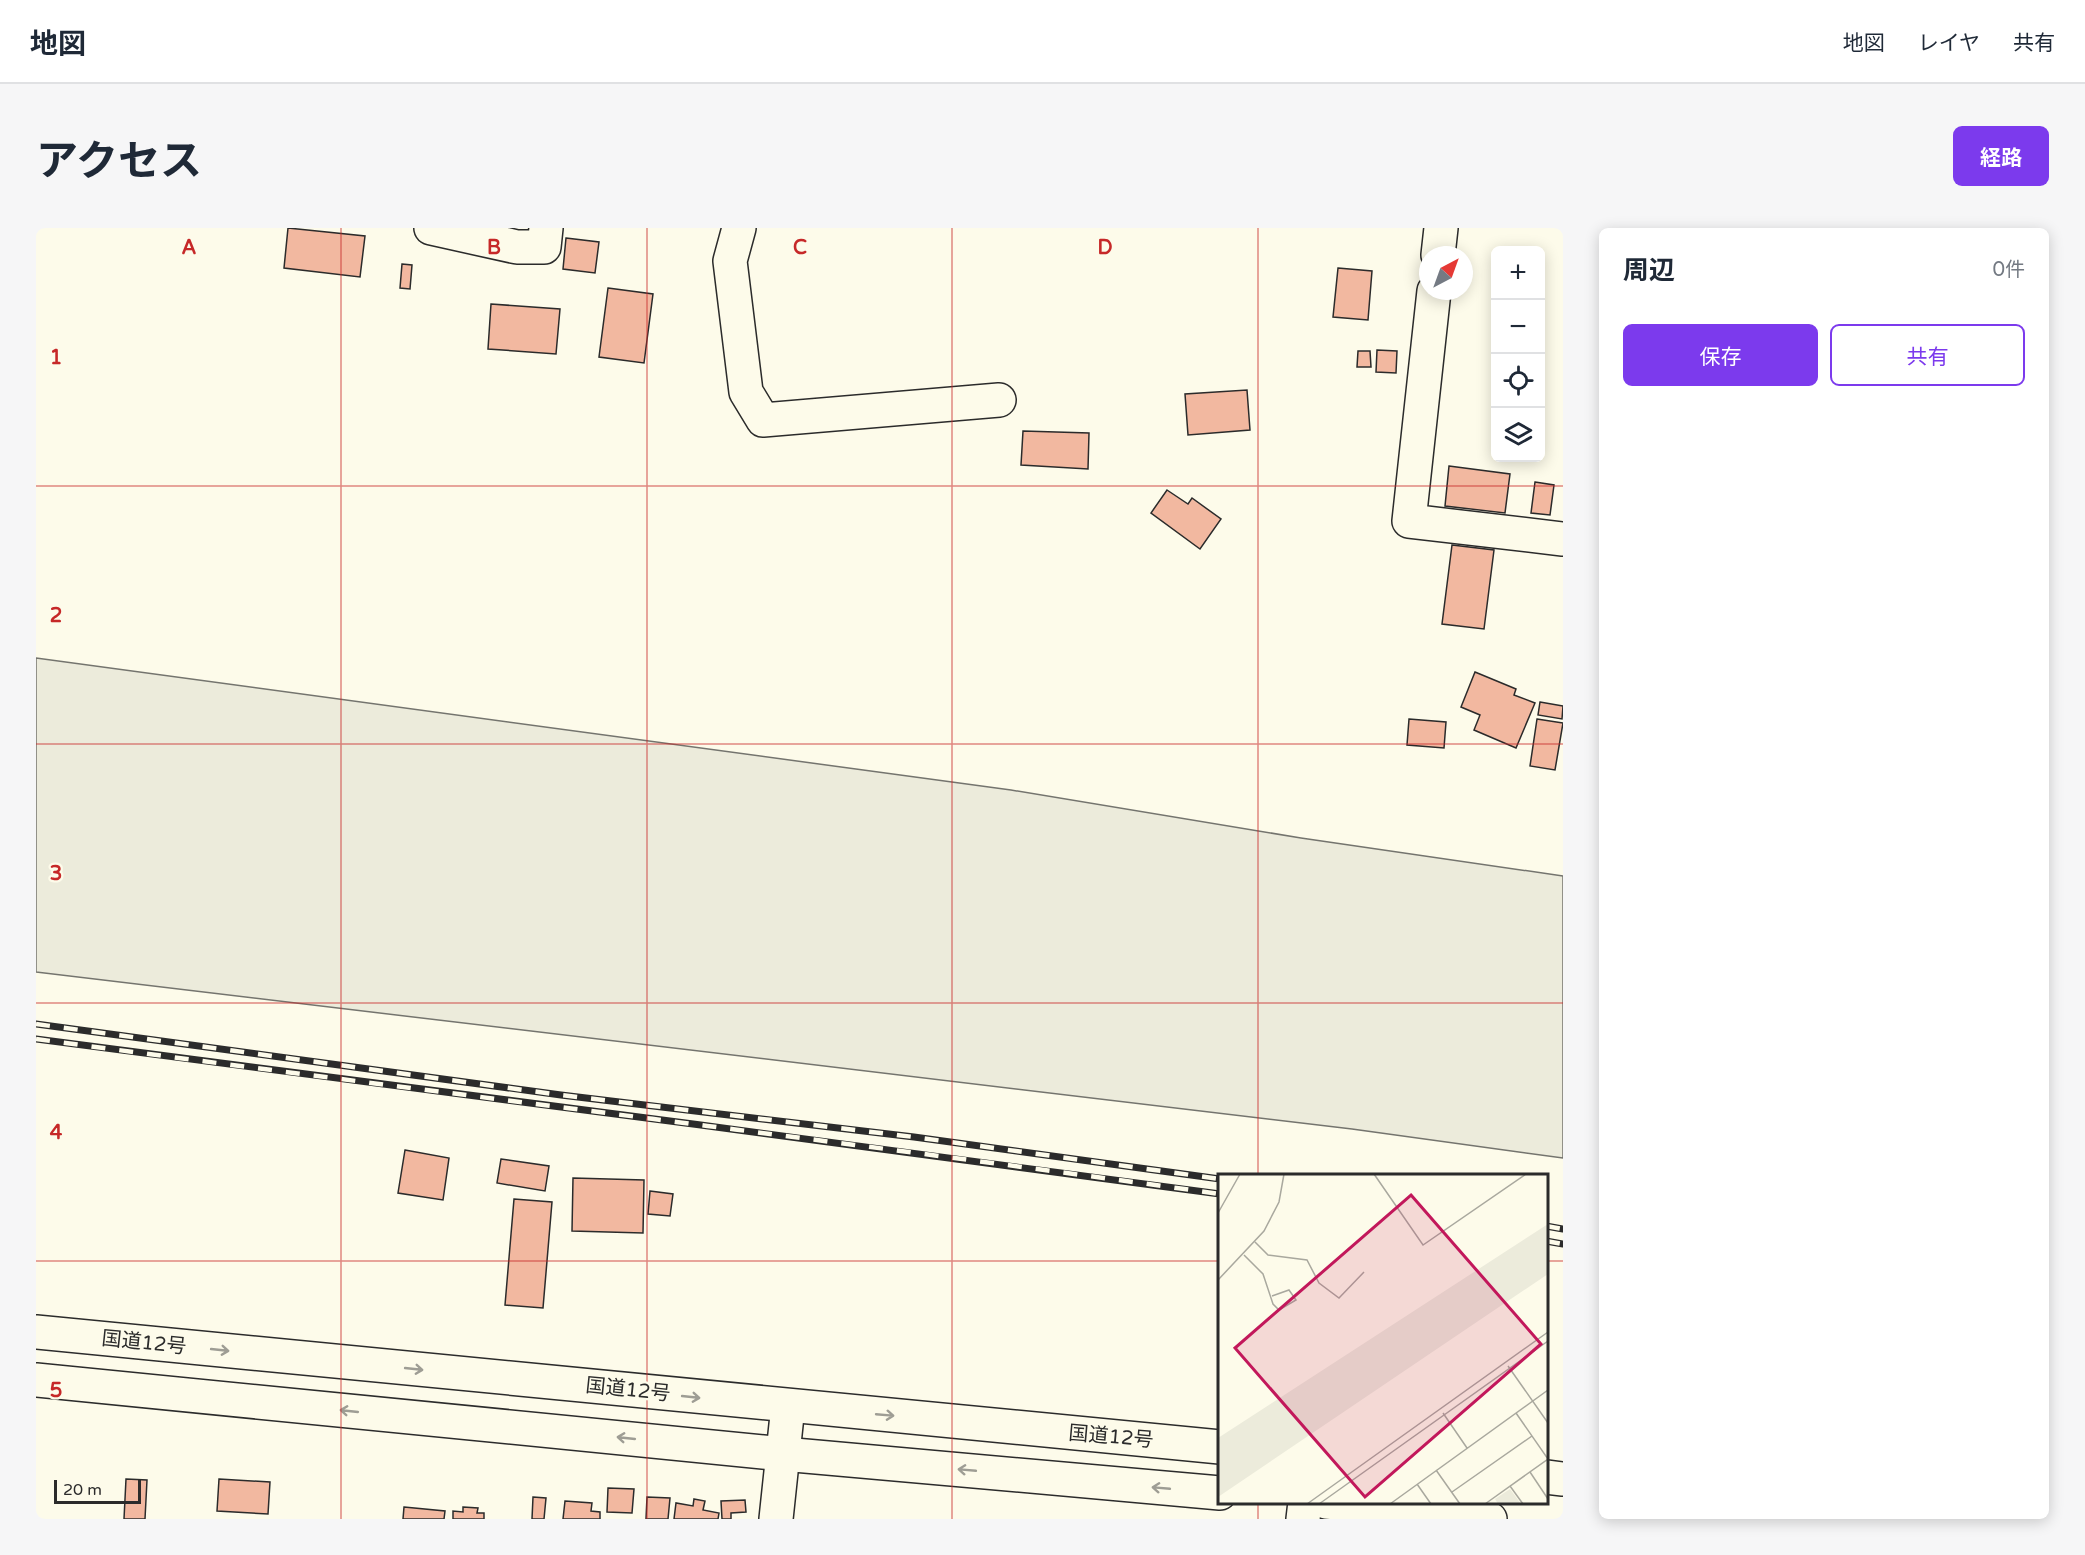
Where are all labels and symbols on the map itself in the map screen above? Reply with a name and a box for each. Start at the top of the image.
text: A [182,236,197,260]
text: B [487,236,501,260]
text: C [793,236,807,260]
text: D [1097,236,1113,260]
north arrow [1419,246,1473,300]
text: 1 [50,346,62,370]
text: 2 [50,604,62,628]
text: 3 [50,862,62,886]
text: 4 [50,1121,63,1145]
inset map [1218,1174,1548,1504]
street label: 国道12号 [100,1327,188,1359]
one-way arrow [209,1345,229,1356]
one-way arrow [403,1364,423,1375]
street label: 国道12号 [584,1374,672,1406]
text: 5 [50,1379,62,1403]
one-way arrow [681,1392,701,1403]
one-way arrow [339,1405,359,1416]
one-way arrow [875,1410,895,1421]
street label: 国道12号 [1068,1421,1154,1453]
one-way arrow [617,1433,637,1444]
one-way arrow [958,1464,977,1475]
scale bar [54,1477,141,1504]
one-way arrow [1152,1482,1172,1493]

